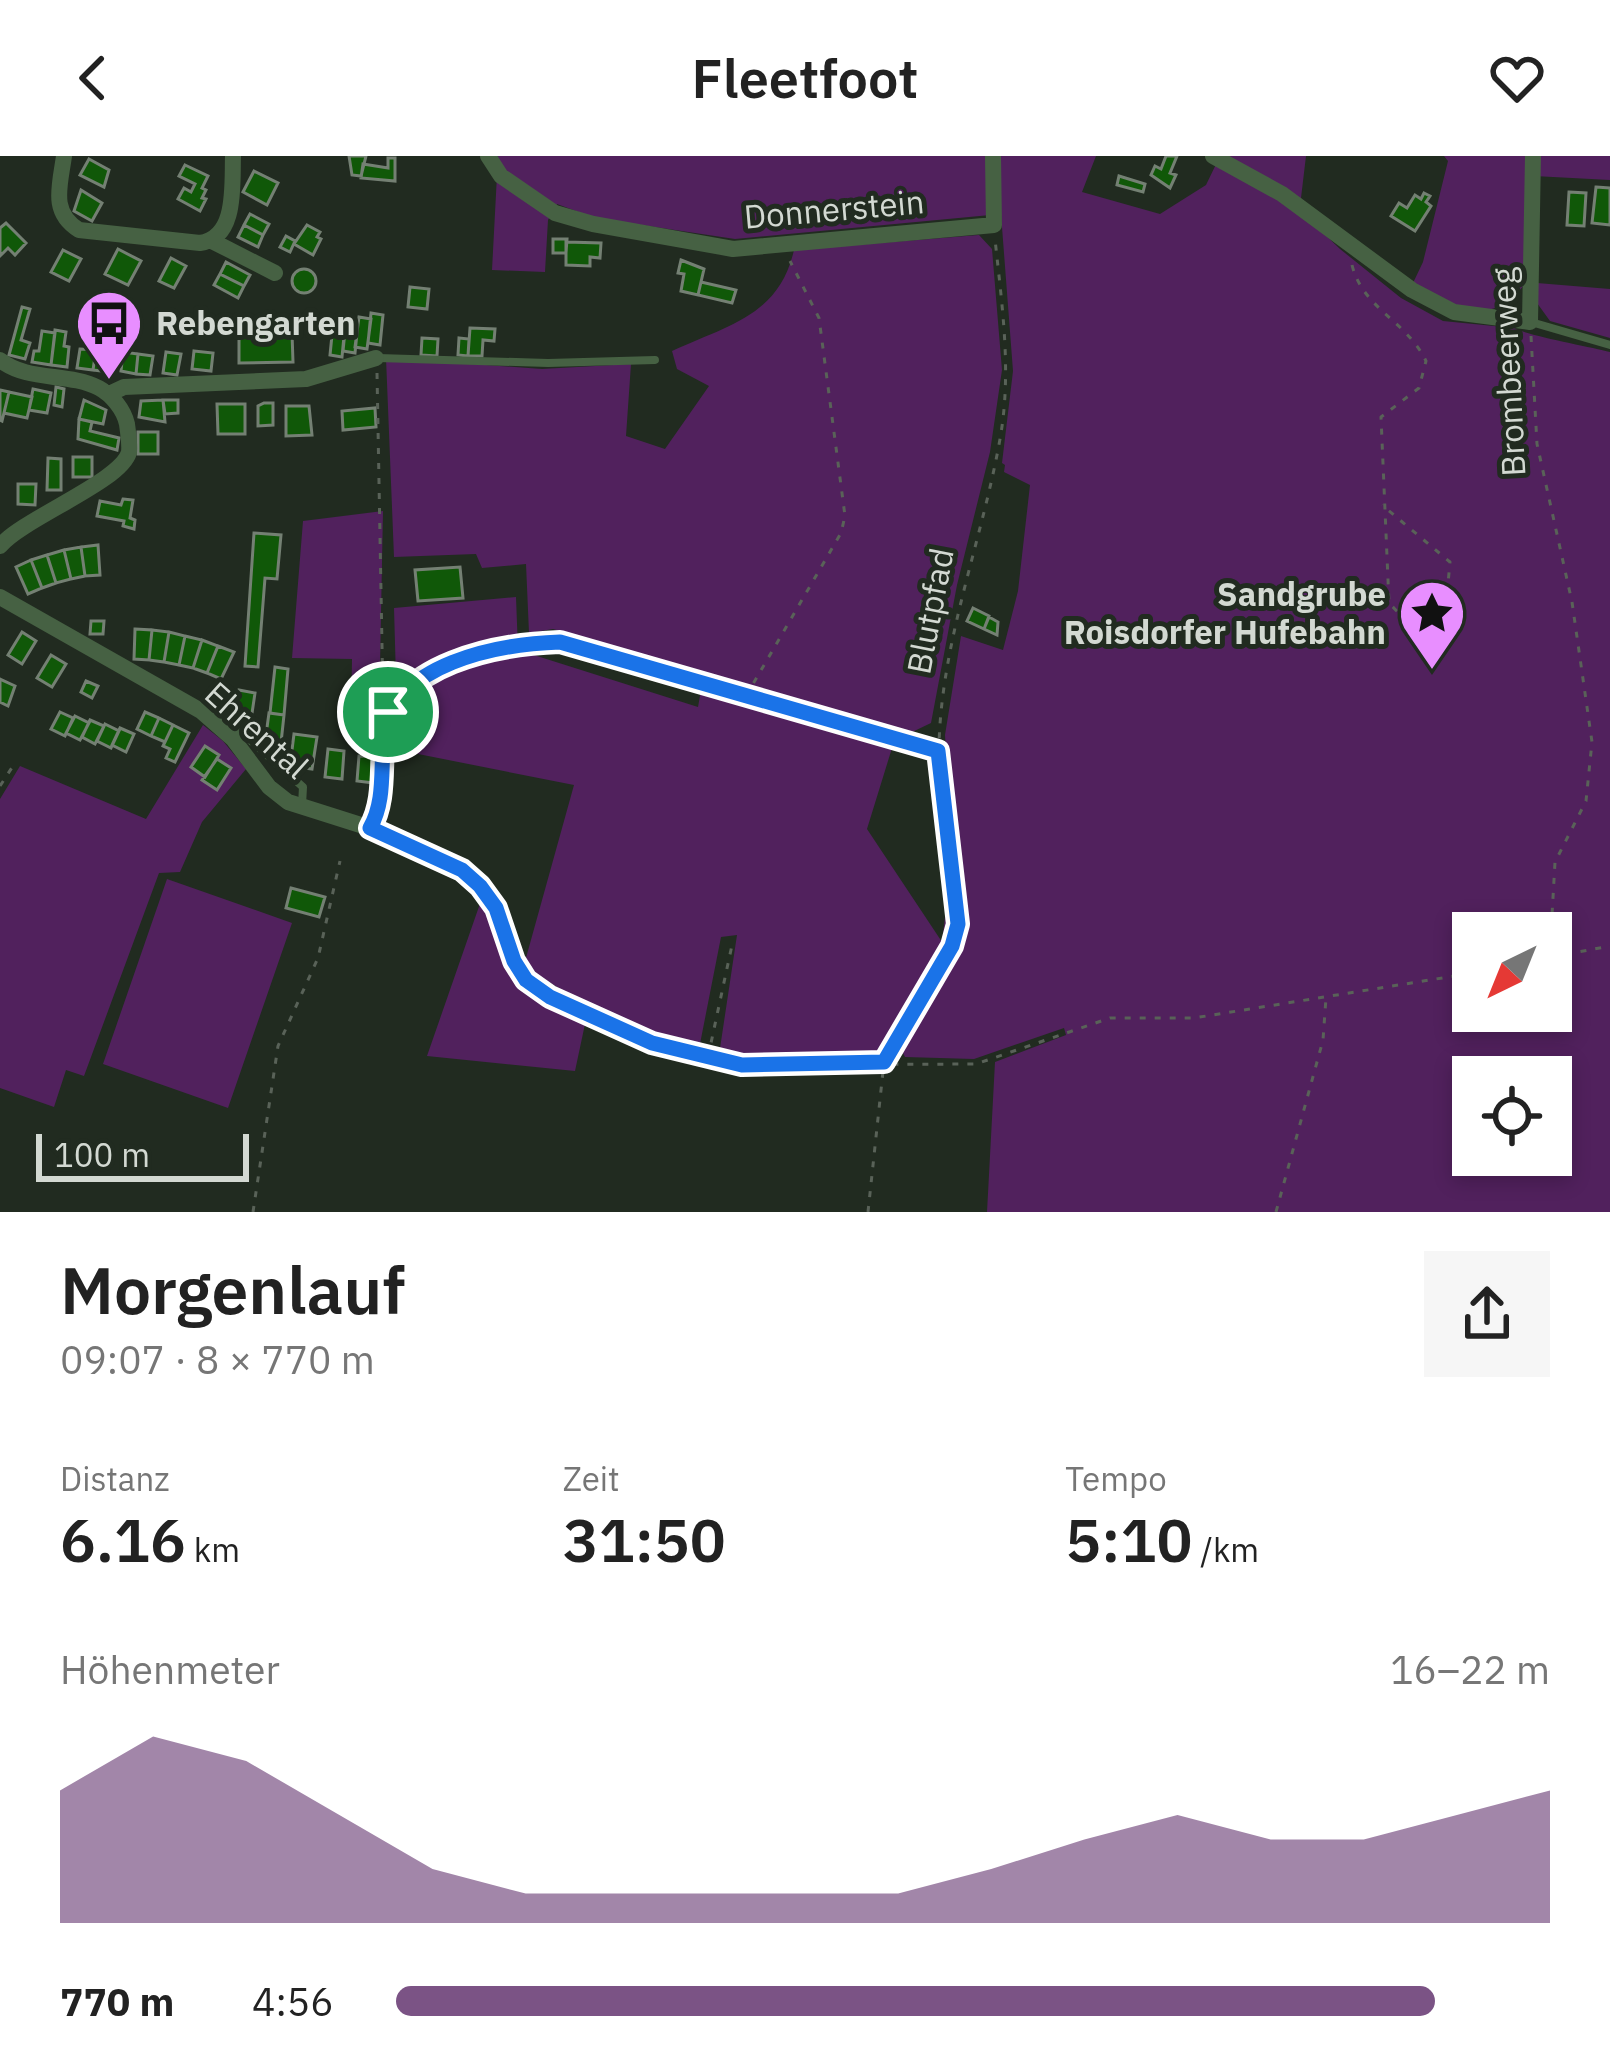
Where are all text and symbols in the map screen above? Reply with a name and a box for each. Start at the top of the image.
text: Fleetfoot [692,43,918,113]
icon: back [60,45,126,111]
icon: heart [1484,45,1550,111]
street label: Donnerstein [742,179,926,238]
street label: Brombeerweg [1481,266,1534,478]
bus stop icon: Rebengarten [74,288,144,382]
place label: Rebengarten [156,301,356,344]
street label: Blutpfad [896,544,963,677]
place label: Sandgrube Roisdorfer Hufebahn [1064,572,1386,653]
place icon: Sandgrube Roisdorfer Hufebahn [1397,578,1467,672]
pin [337,661,439,763]
street label: Ehrental [197,672,318,787]
icon: arrive [355,679,421,745]
north arrow [1452,912,1572,1032]
map controls [1452,912,1572,1176]
button: locate [1452,1056,1572,1176]
scale bar [36,1128,249,1181]
text: 100 m [54,1133,150,1176]
text: Morgenlauf [60,1246,405,1332]
button: share [1424,1251,1550,1377]
text: 09:07 · 8 × 770 m [60,1334,375,1385]
text: Distanz [60,1457,170,1500]
text: Zeit [563,1457,620,1500]
text: Tempo [1065,1457,1167,1500]
text: 6.16 [60,1500,186,1579]
text: 31:50 [563,1500,726,1579]
text: 5:10 [1065,1500,1192,1579]
text: km [186,1528,240,1571]
text: /km [1192,1528,1259,1571]
text: Höhenmeter [60,1644,280,1695]
text: 16–22 m [1390,1644,1550,1695]
text: 770 m [60,1976,174,2027]
text: 4:56 [252,1976,334,2027]

